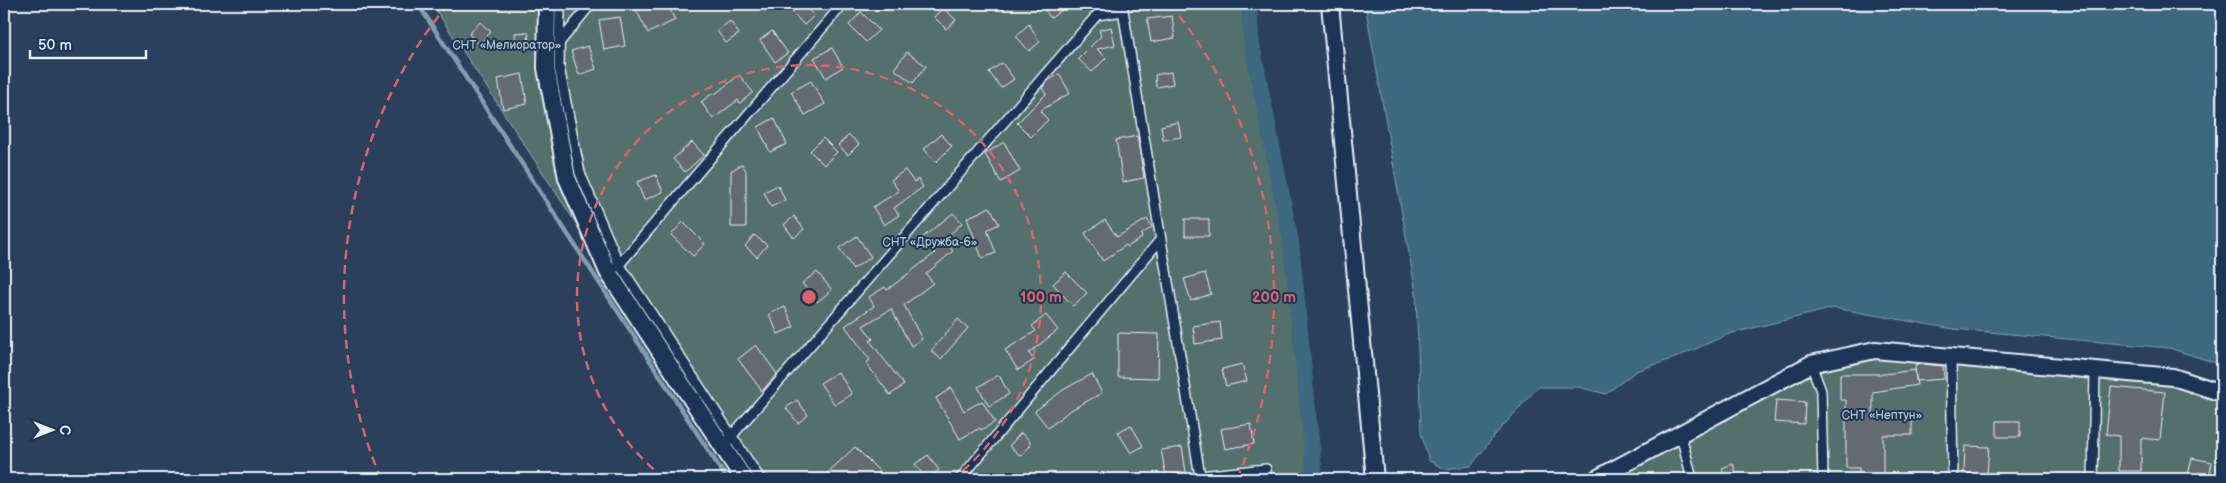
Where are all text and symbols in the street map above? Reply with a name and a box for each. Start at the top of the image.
scale bar [30,28,146,60]
text: 50 m [38,36,72,55]
park label: СНТ «Мелиоратор» [453,38,562,53]
park label: СНТ «Дружба-6» [883,235,978,250]
centre of rings [800,288,818,306]
text: 100 m [1020,288,1062,307]
text: 200 m [1252,288,1296,307]
north arrow [28,406,78,456]
park label: СНТ «Нептун» [1842,408,1923,423]
text: С [56,425,73,435]

